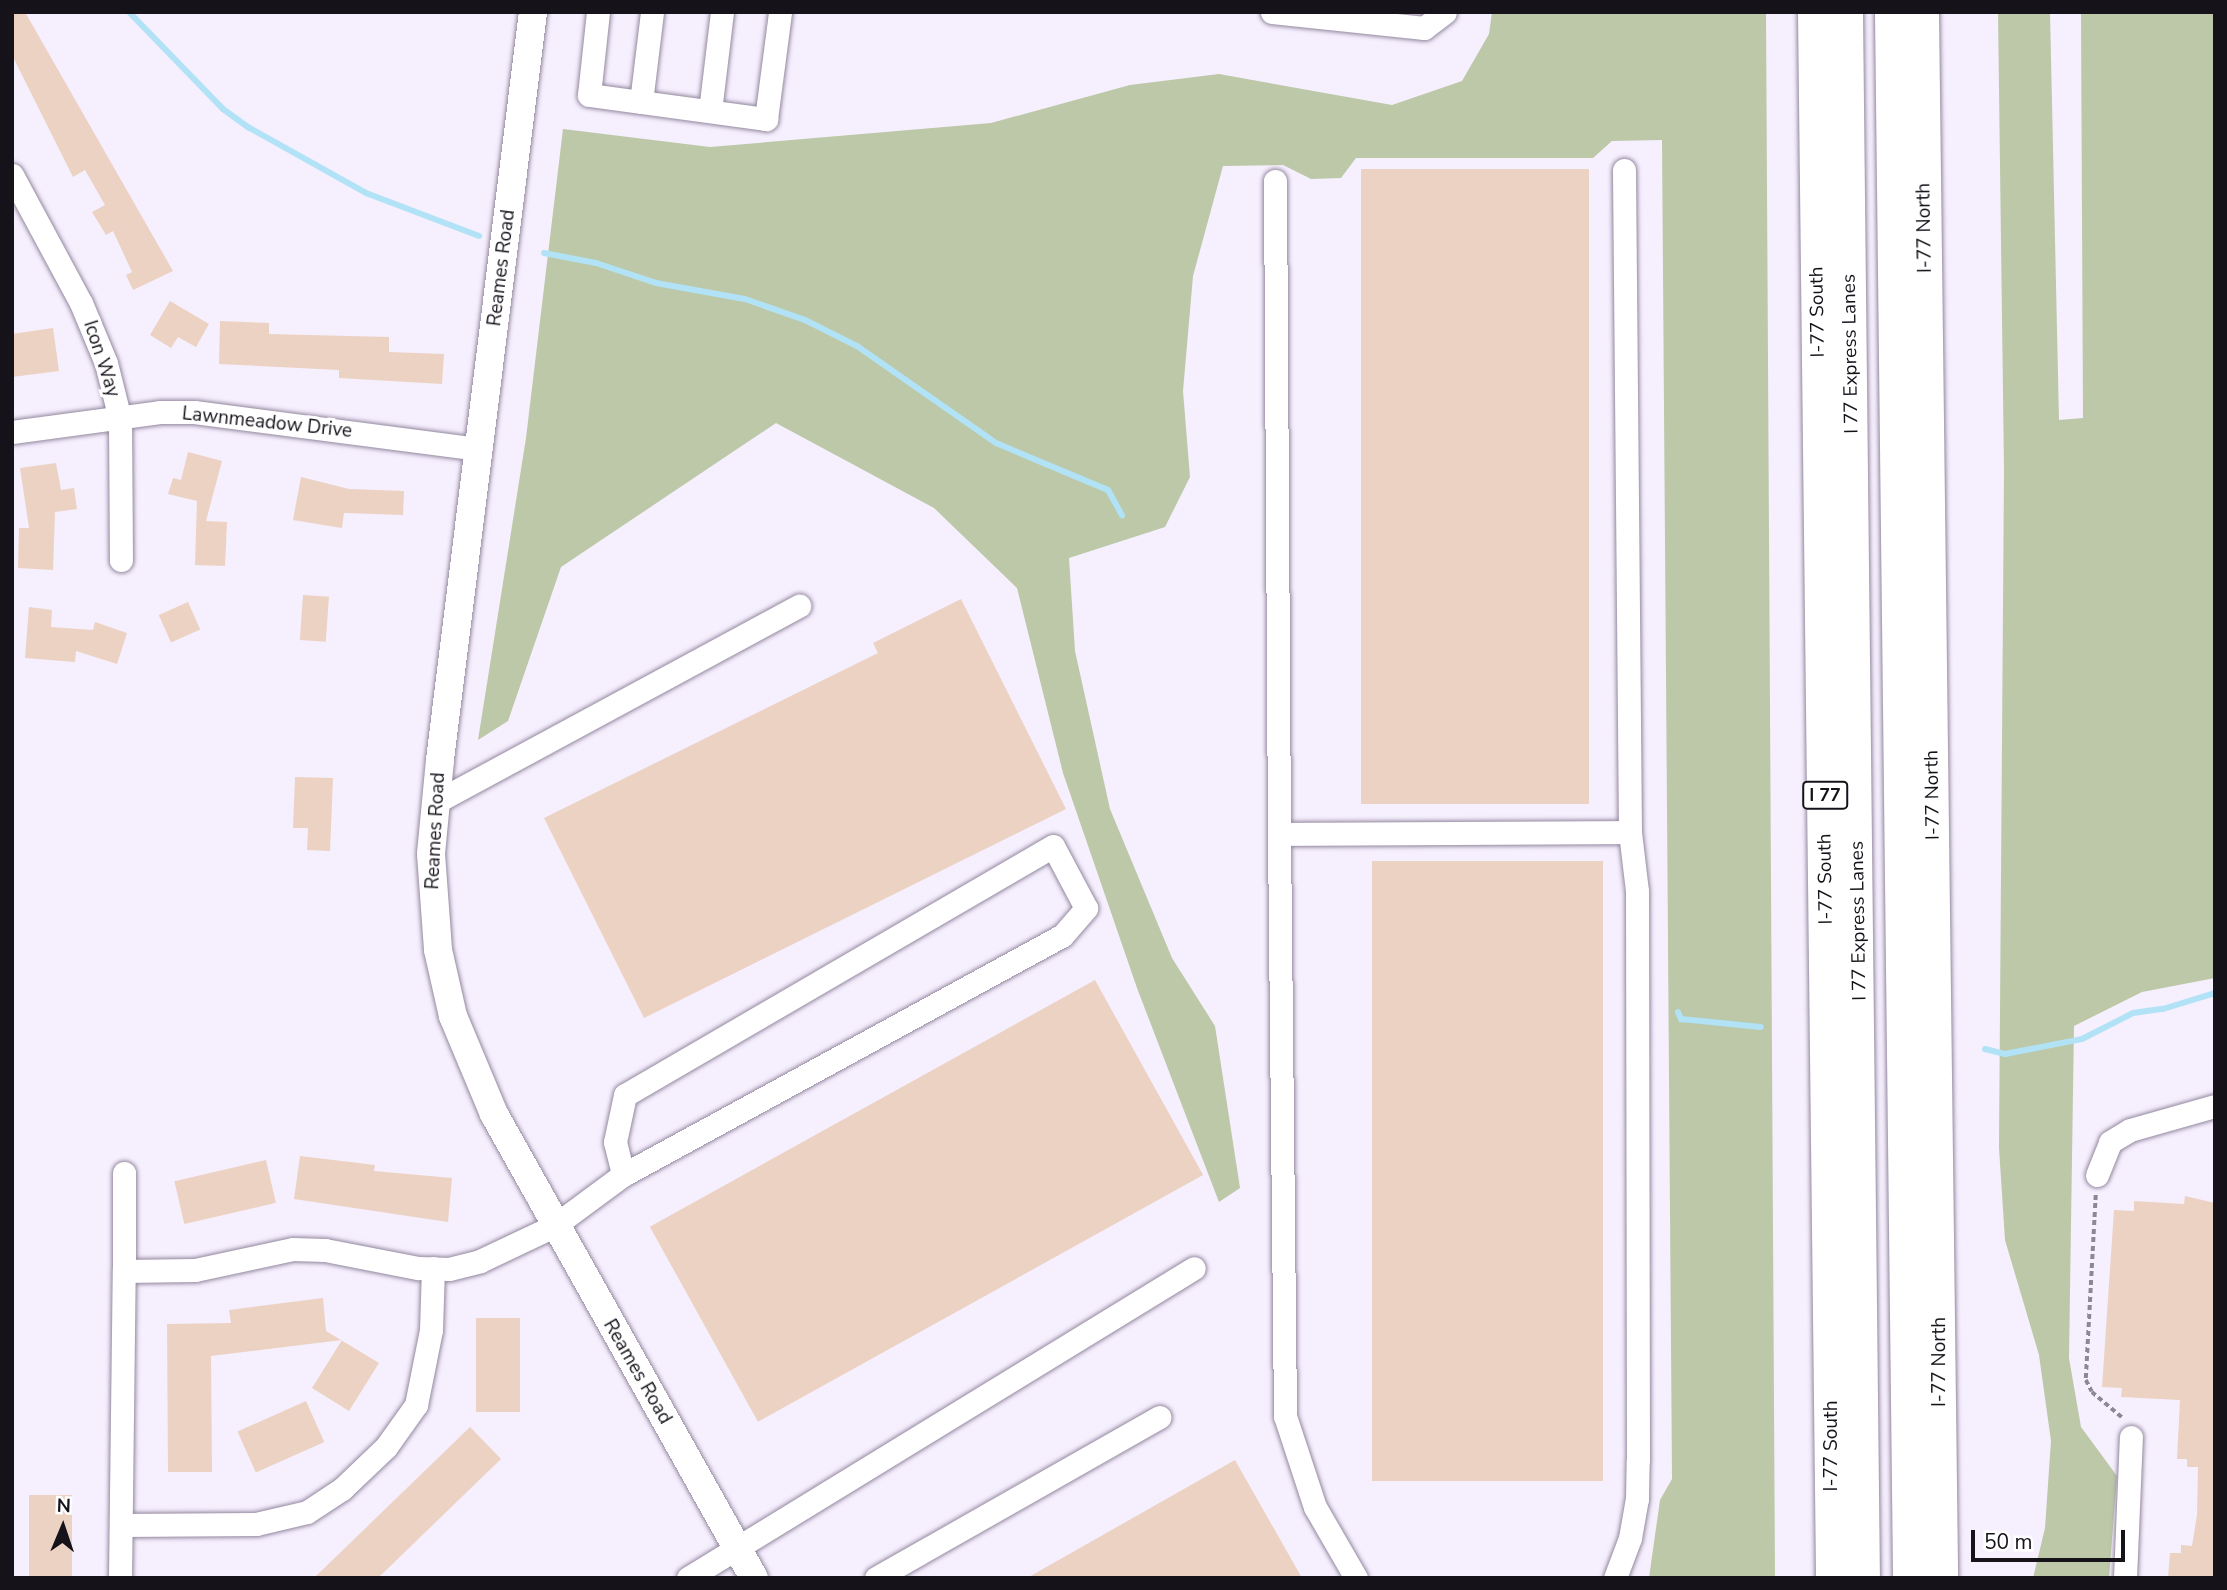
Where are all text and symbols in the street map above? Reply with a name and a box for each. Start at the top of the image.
street label: I-77 North [1913,183,1937,273]
street label: Reames Road [484,208,520,328]
street label: I-77 South [1806,266,1830,358]
street label: I 77 Express Lanes [1838,274,1864,434]
street label: Icon Way [78,318,124,400]
street label: Lawnmeadow Drive [181,403,353,443]
street label: I-77 North [1921,750,1945,840]
street label: Reames Road [422,772,450,890]
road number: I 77 [1800,780,1850,810]
street label: I-77 South [1814,833,1838,925]
street label: I 77 Express Lanes [1846,841,1872,1001]
street label: Reames Road [598,1316,676,1428]
street label: I-77 North [1929,1317,1951,1407]
street label: I-77 South [1821,1401,1843,1491]
north arrow [28,1492,98,1562]
text: N [56,1493,71,1519]
scale bar [1975,1516,2129,1560]
text: 50 m [1984,1528,2033,1556]

